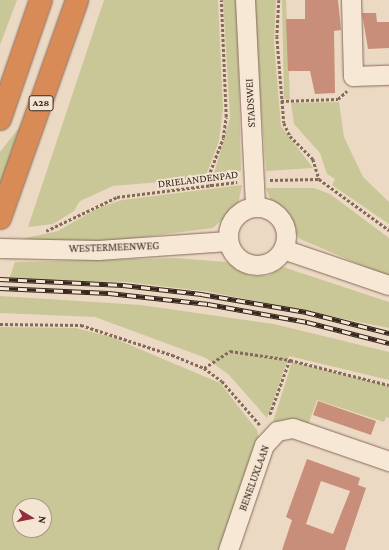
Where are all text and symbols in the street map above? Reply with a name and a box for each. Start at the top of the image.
street label: STADSWEI [242,78,258,128]
road number: A28 [28,95,54,111]
street label: DRIELANDENPAD [157,168,239,190]
street label: WESTERMEENWEG [69,239,159,255]
street label: BENELUXLAAN [236,443,272,513]
north arrow [12,498,52,538]
text: N [36,515,49,525]

